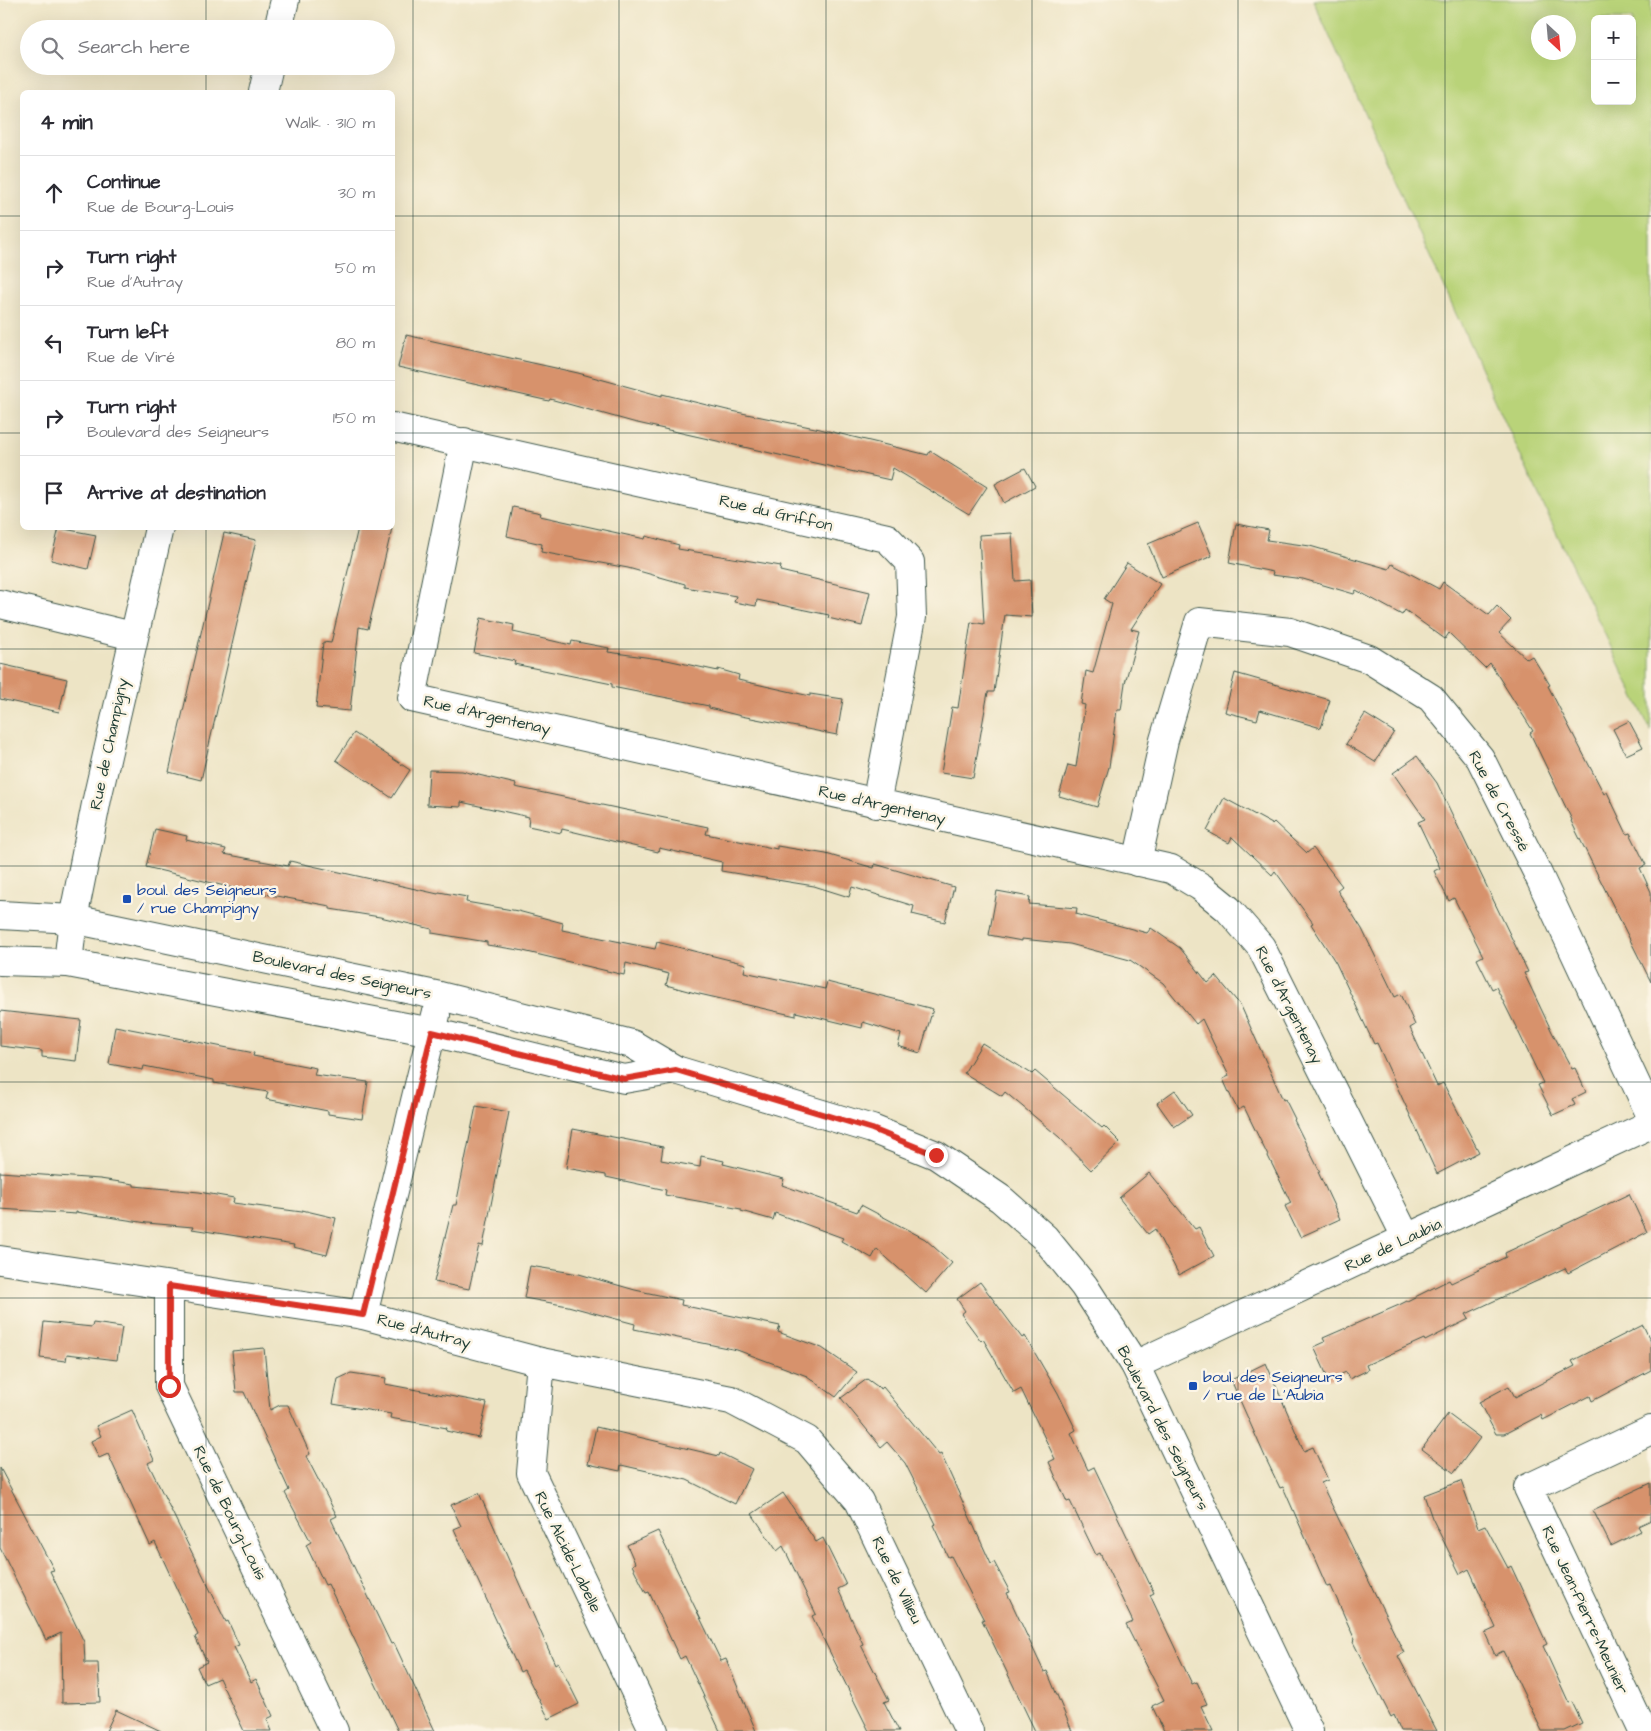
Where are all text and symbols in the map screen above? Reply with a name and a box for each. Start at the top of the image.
north arrow [1531,15,1576,60]
map controls [1591,15,1636,105]
button: + [1591,15,1636,60]
search box [20,20,395,75]
icon: search [38,34,66,62]
text: Search here [78,34,190,61]
button: − [1591,60,1636,105]
text: 4 min [40,108,93,137]
text: Walk · 310 m [285,112,375,134]
text: Continue [87,169,161,196]
icon: ahead [40,179,68,207]
text: 30 m [338,182,375,204]
text: Rue de Bourg-Louis [87,196,234,218]
text: Turn right [87,244,176,271]
icon: right [40,254,68,282]
text: 50 m [335,257,375,279]
text: Rue d'Autray [87,271,183,293]
text: Turn left [87,319,168,346]
icon: left [40,329,68,357]
text: 80 m [336,332,375,354]
text: Rue de Viré [87,346,175,368]
text: Turn right [87,394,176,421]
icon: right [40,404,68,432]
text: 150 m [333,407,375,429]
text: Boulevard des Seigneurs [87,421,269,443]
icon: arrive [40,479,68,507]
text: Arrive at destination [87,480,266,507]
street label: Rue du Griffon [717,489,835,537]
street label: Rue de Champigny [84,676,135,812]
street label: Rue d'Argentenay [421,690,553,741]
street label: Rue de Cressé [1463,747,1535,856]
street label: Rue d'Argentenay [816,780,948,831]
place label: boul. des Seigneurs / rue Champigny [137,879,277,920]
marker: boul. des Seigneurs / rue Champigny [121,893,133,905]
street label: Rue d'Argentenay [1249,942,1328,1068]
street label: Boulevard des Seigneurs [250,945,433,1006]
route end [925,1144,948,1167]
street label: Rue de Laubia [1341,1213,1445,1277]
street label: Rue d'Autray [375,1308,473,1355]
street label: Boulevard des Seigneurs [1111,1342,1214,1515]
place label: boul. des Seigneurs / rue de L'Aubia [1203,1366,1343,1406]
route start [158,1375,181,1398]
marker: boul. des Seigneurs / rue de L'Aubia [1187,1380,1199,1392]
street label: Rue de Bourg-Louis [187,1442,272,1584]
street label: Rue Alcide-Labelle [529,1488,607,1617]
street label: Rue Jean-Pierre-Meunier [1536,1522,1634,1698]
street label: Rue de Villieu [866,1533,928,1627]

